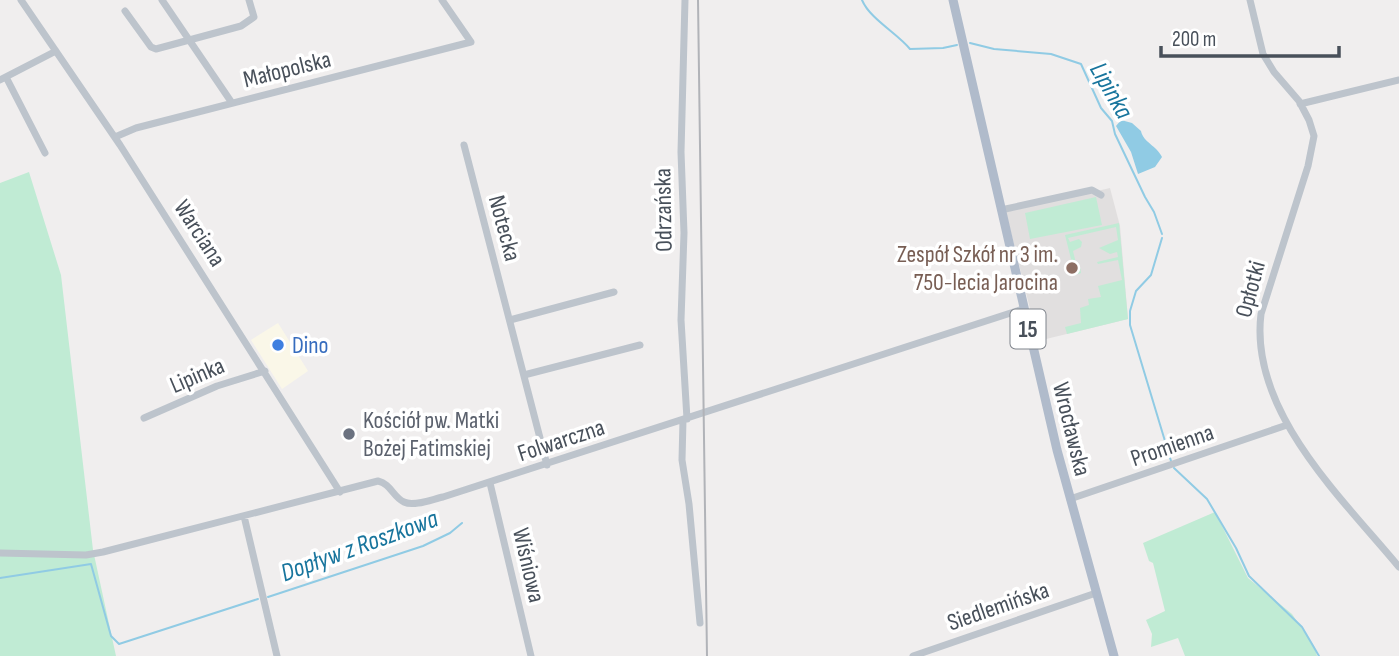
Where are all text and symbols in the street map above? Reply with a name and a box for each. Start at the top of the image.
scale bar [1161,14,1340,58]
text: 200 m [1172,27,1216,52]
street label: Małopolska [240,45,334,94]
water label: Lipinka [1082,57,1139,125]
street label: Odrzańska [648,168,679,252]
street label: Notecka [482,192,527,264]
street label: Warciana [167,195,232,272]
place label: Zespół Szkół nr 3 im. 750-lecia Jarocina [897,240,1058,297]
street label: Opłotki [1229,258,1272,320]
marker: Zespół Szkół nr 3 im. 750-lecia Jarocina [1064,260,1080,276]
road number: 15 [1010,310,1046,348]
place label: Dino [292,331,329,360]
marker: Dino [270,337,286,353]
street label: Lipinka [166,351,229,400]
street label: Wrocławska [1046,379,1097,479]
place label: Kościół pw. Matki Bożej Fatimskiej [363,406,499,463]
street label: Folwarczna [514,413,608,468]
street label: Promienna [1127,418,1217,473]
marker: Kościół pw. Matki Bożej Fatimskiej [341,426,357,442]
water label: Dopływ z Roszkowa [277,503,443,589]
street label: Wiśniowa [506,525,551,605]
street label: Siedlemińska [943,576,1053,637]

